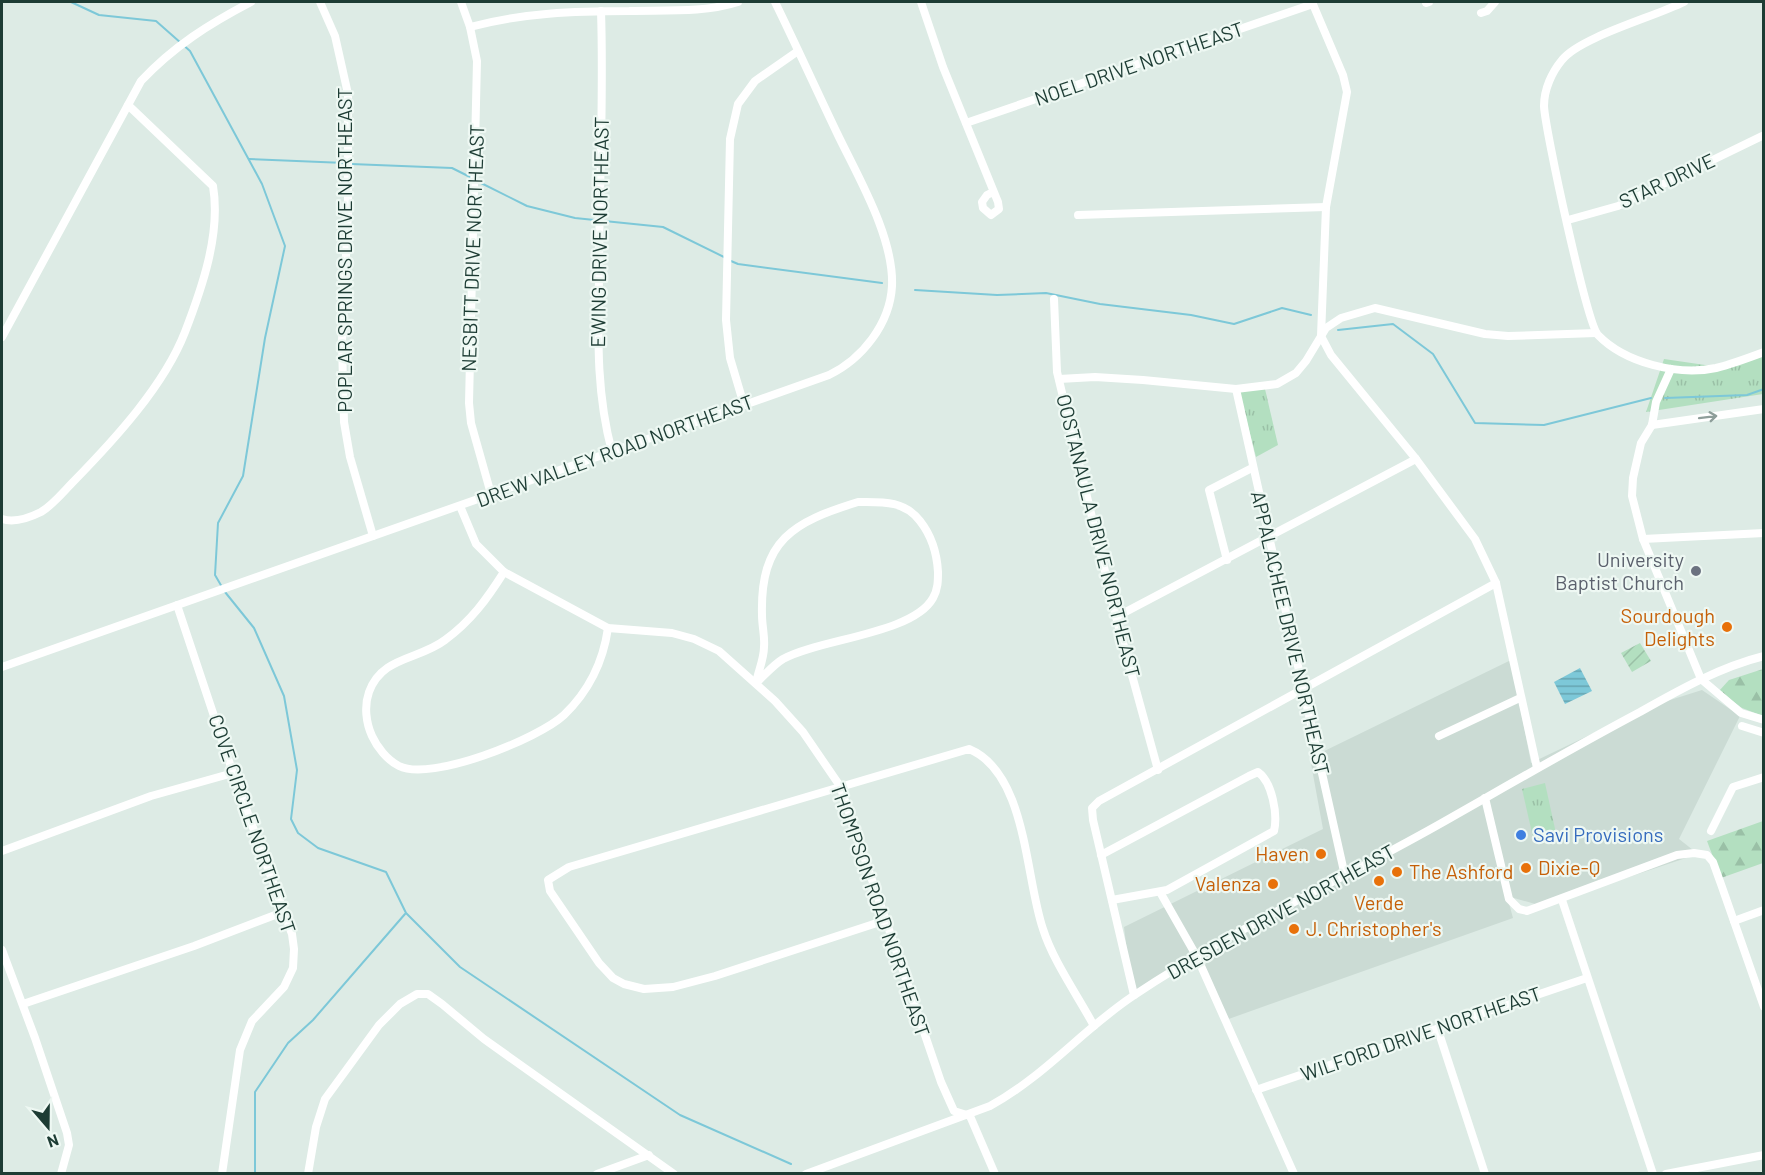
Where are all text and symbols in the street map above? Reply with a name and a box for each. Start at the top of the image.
street label: NOEL DRIVE NORTHEAST [1031,16,1246,110]
street label: POPLAR SPRINGS DRIVE NORTHEAST [332,87,356,413]
street label: EWING DRIVE NORTHEAST [585,116,613,348]
street label: NESBITT DRIVE NORTHEAST [456,124,488,372]
street label: STAR DRIVE [1615,147,1718,213]
street label: DREW VALLEY ROAD NORTHEAST [473,389,756,511]
street label: OOSTANAULA DRIVE NORTHEAST [1052,391,1146,680]
one-way arrow [1697,411,1717,422]
street label: APPALACHEE DRIVE NORTHEAST [1247,488,1335,777]
place label: University Baptist Church [1555,547,1684,594]
marker: University Baptist Church [1689,564,1703,578]
place label: Sourdough Delights [1621,603,1715,650]
marker: Sourdough Delights [1720,620,1734,634]
street label: COVE CIRCLE NORTHEAST [204,711,302,936]
street label: THOMPSON ROAD NORTHEAST [826,780,936,1040]
place label: Savi Provisions [1533,822,1663,846]
marker: Savi Provisions [1514,828,1528,842]
street label: DRESDEN DRIVE NORTHEAST [1163,838,1399,984]
place label: Haven [1255,841,1309,865]
marker: Haven [1314,847,1328,861]
place label: Dixie-Q [1538,855,1600,879]
place label: The Ashford [1409,859,1513,883]
marker: Dixie-Q [1519,861,1533,875]
marker: The Ashford [1390,865,1404,879]
place label: Valenza [1195,871,1261,895]
marker: Verde [1372,874,1386,888]
marker: Valenza [1266,877,1280,891]
place label: Verde [1354,890,1404,914]
place label: J. Christopher's [1306,916,1442,940]
marker: J. Christopher's [1287,922,1301,936]
street label: WILFORD DRIVE NORTHEAST [1297,981,1544,1086]
north arrow [18,1097,78,1157]
text: N [45,1131,62,1152]

